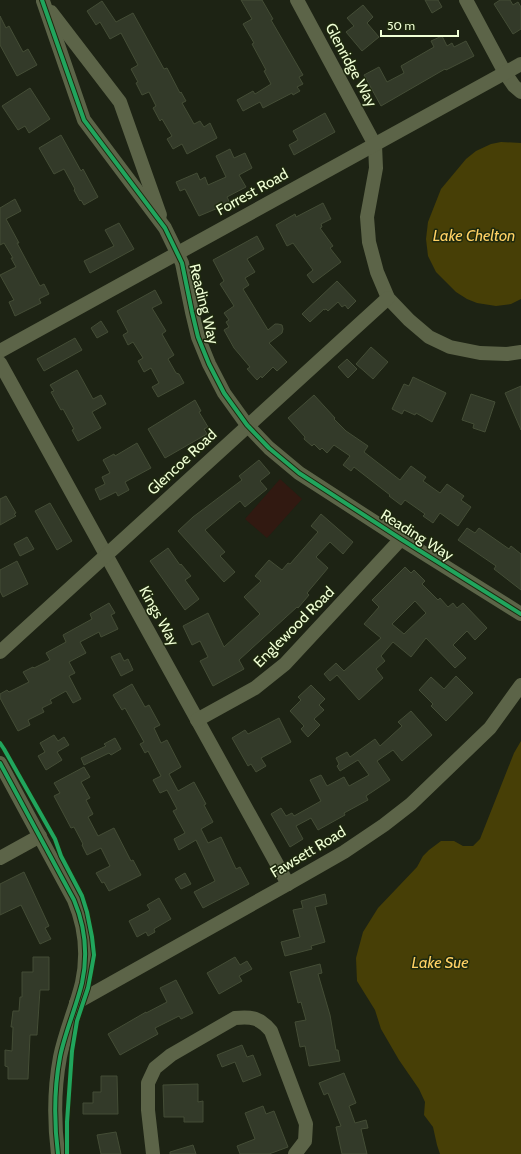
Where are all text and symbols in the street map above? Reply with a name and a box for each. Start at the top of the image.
scale bar [381,12,458,38]
text: 50 m [387,18,415,33]
street label: Glenridge Way [321,20,381,110]
street label: Forrest Road [213,165,291,219]
water label: Lake Chelton [433,226,515,245]
street label: Reading Way [185,262,223,347]
street label: Glencoe Road [144,425,220,499]
street label: Reading Way [377,506,457,565]
street label: Kings Way [135,583,183,649]
street label: Englewood Road [250,583,338,671]
street label: Fawsett Road [267,822,349,882]
water label: Lake Sue [411,953,469,972]

